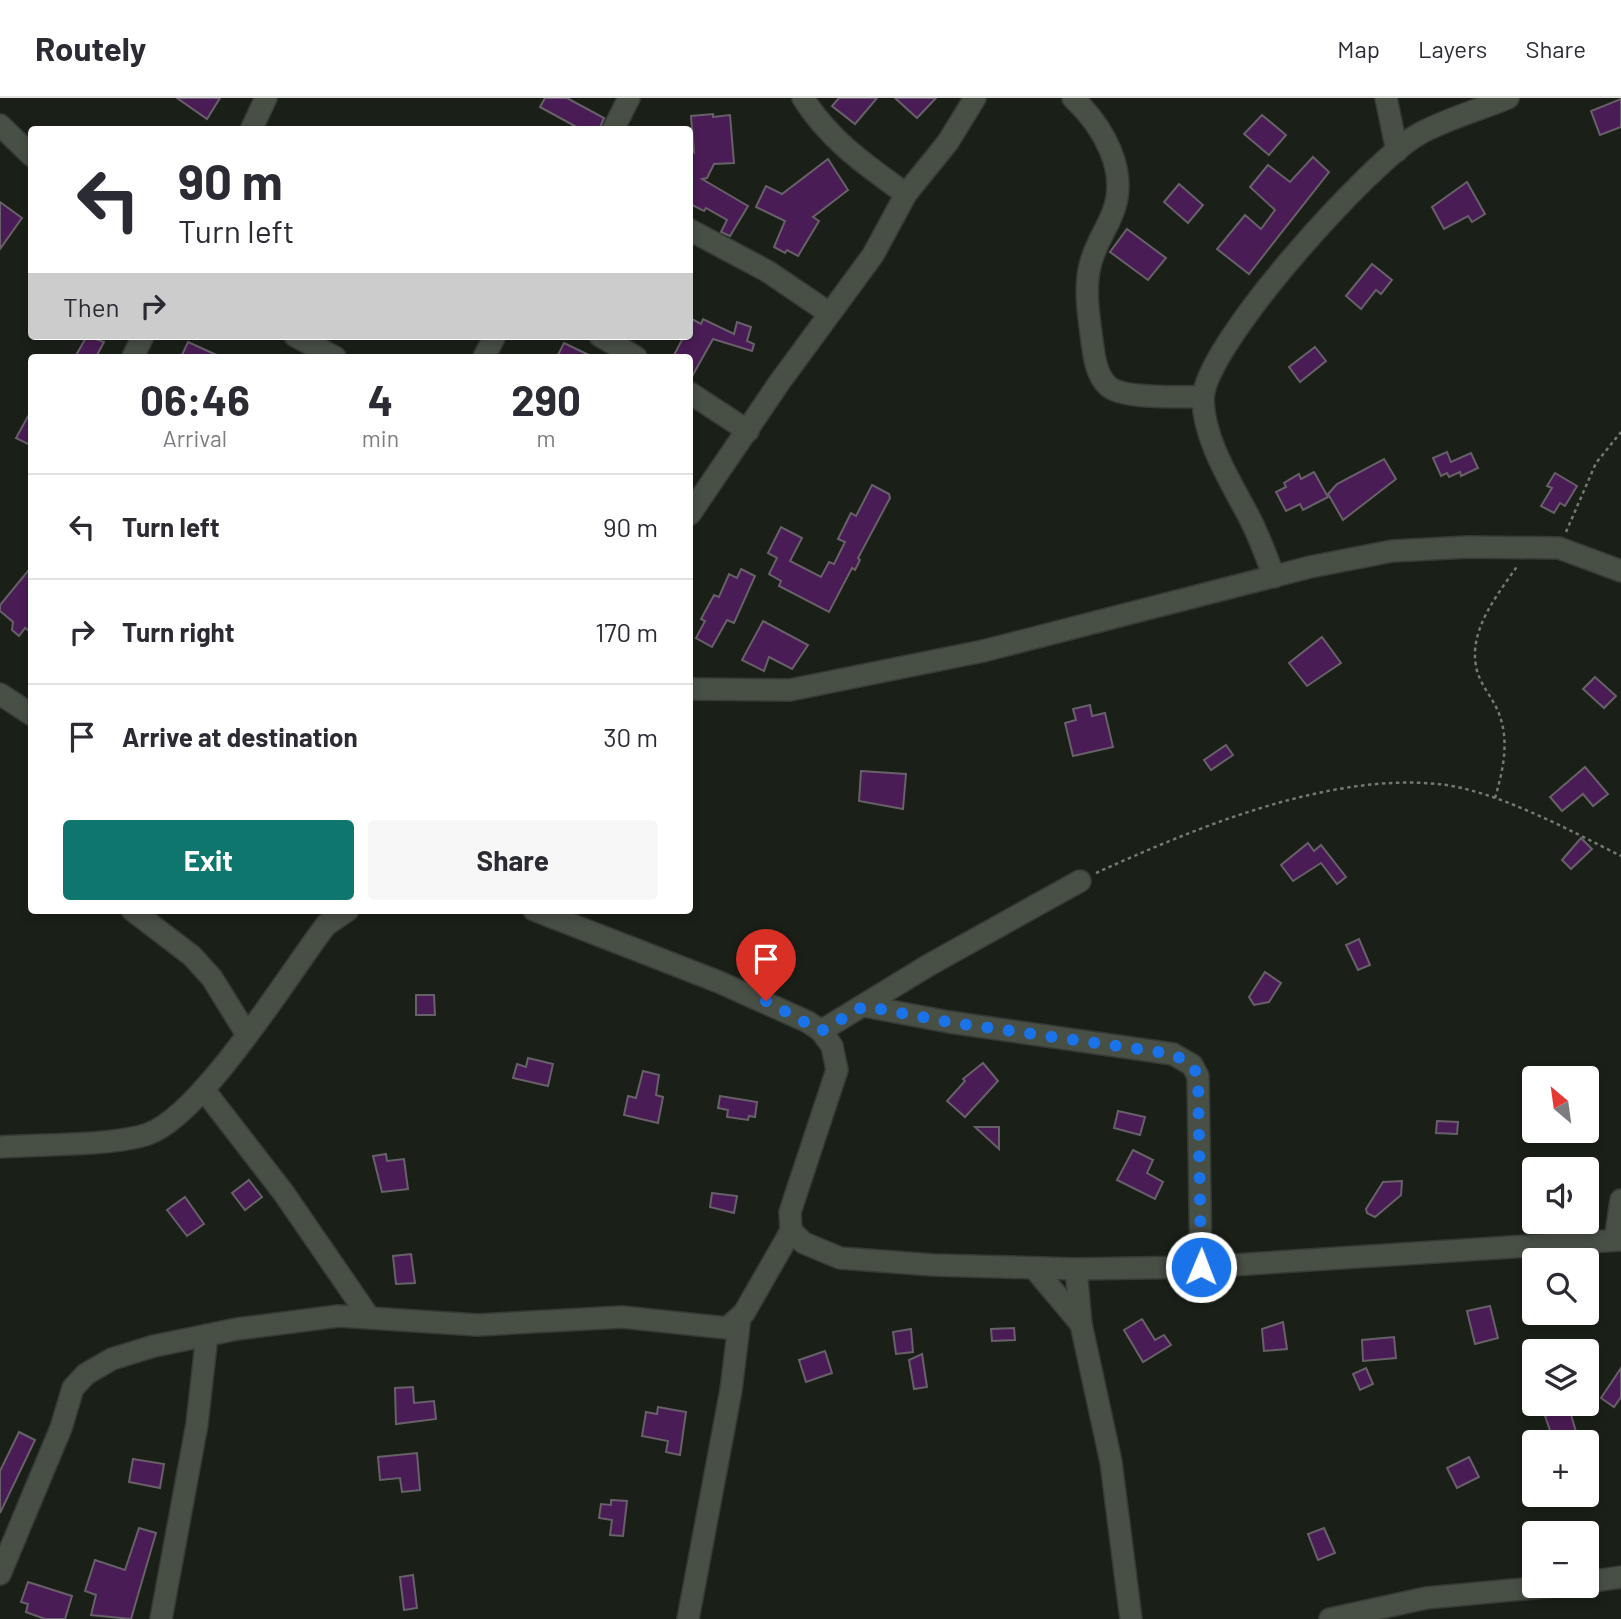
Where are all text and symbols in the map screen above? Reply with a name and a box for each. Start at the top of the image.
text: Routely [35,28,146,68]
text: Map [1337,34,1380,63]
text: Layers [1418,34,1487,63]
text: Share [1525,34,1586,63]
text: 90 m [178,151,283,210]
icon: left [63,154,154,245]
text: Turn left [178,211,295,249]
icon: right [134,287,172,325]
text: Then [63,291,120,322]
text: 06:46 [140,374,250,424]
text: 4 [368,374,393,424]
text: 290 [511,374,581,424]
text: Arrival [163,424,227,452]
text: min [362,424,399,452]
text: m [537,424,556,452]
icon: left [63,508,101,546]
text: Turn left [122,511,220,542]
text: 90 m [603,511,658,542]
icon: right [63,613,101,651]
text: Turn right [122,616,235,647]
text: 170 m [595,616,658,647]
icon: arrive [63,718,101,756]
text: Arrive at destination [122,721,358,752]
text: 30 m [603,721,658,752]
button: Exit [63,820,354,900]
button: Share [368,820,658,900]
pin [736,929,796,1001]
icon: arrive [747,940,785,978]
north arrow [1522,1066,1600,1143]
map controls [1522,1066,1599,1598]
button: sound [1522,1157,1599,1234]
position arrow [1164,1230,1238,1304]
button: search [1522,1248,1599,1325]
button: layers [1522,1339,1599,1416]
button: + [1522,1430,1599,1507]
button: − [1522,1521,1599,1598]

